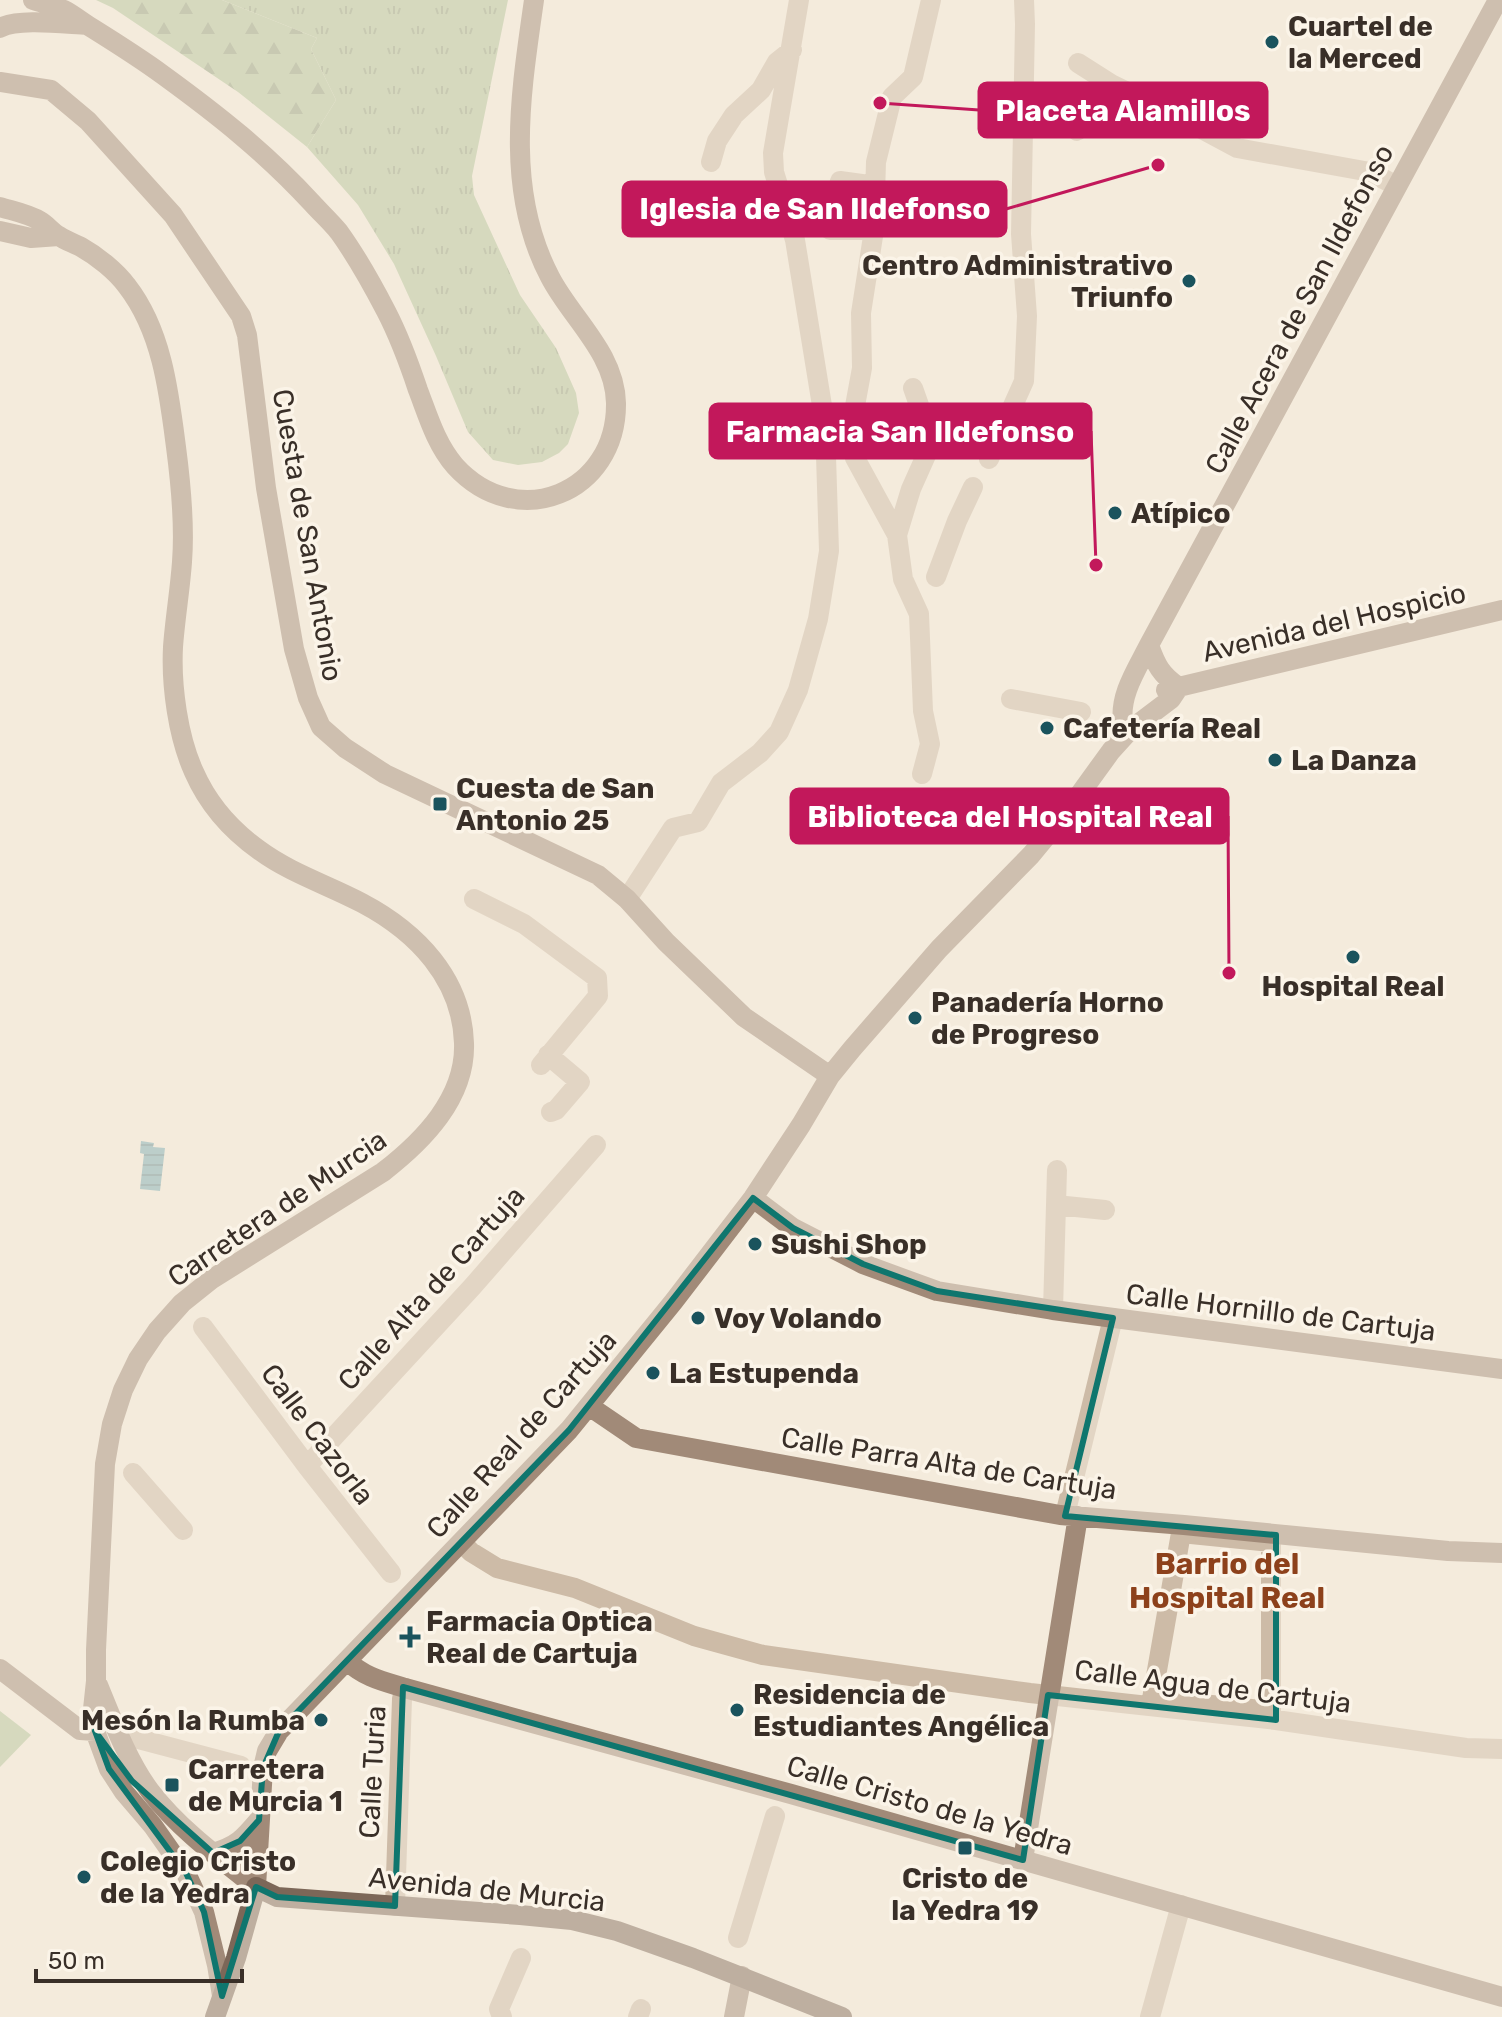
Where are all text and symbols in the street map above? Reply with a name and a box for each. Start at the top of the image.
place label: Cuartel de la Merced [1288,10,1433,75]
marker: Cuartel de la Merced [1263,33,1281,51]
callout: Placeta Alamillos [979,83,1267,137]
text: Placeta Alamillos [995,93,1251,129]
street label: Calle Acera de San Ildefonso [1198,139,1400,480]
callout: Iglesia de San Ildefonso [623,182,1006,236]
text: Iglesia de San Ildefonso [639,191,991,227]
place label: Centro Administrativo Triunfo [862,249,1173,314]
marker: Centro Administrativo Triunfo [1180,272,1198,290]
street label: Cuesta de San Antonio [266,386,349,684]
callout: Farmacia San Ildefonso [710,404,1091,458]
text: Farmacia San Ildefonso [726,414,1074,450]
place label: Atípico [1131,497,1231,530]
marker: Atípico [1106,504,1124,522]
street label: Avenida del Hospicio [1199,576,1469,669]
place label: Cafetería Real [1063,712,1261,745]
marker: Cafetería Real [1038,719,1056,737]
place label: La Danza [1291,744,1417,777]
marker: La Danza [1266,751,1284,769]
place label: Cuesta de San Antonio 25 [456,772,655,837]
callout: Biblioteca del Hospital Real [791,789,1228,843]
marker: Cuesta de San Antonio 25 [431,795,449,813]
text: Biblioteca del Hospital Real [807,799,1213,835]
marker: Hospital Real [1344,948,1362,966]
place label: Hospital Real [1261,970,1445,1003]
place label: Panadería Horno de Progreso [931,986,1164,1051]
marker: Panadería Horno de Progreso [906,1009,924,1027]
street label: Carretera de Murcia [162,1123,393,1294]
street label: Calle Alta de Cartuja [331,1180,532,1397]
place label: Sushi Shop [771,1228,927,1261]
marker: Sushi Shop [746,1235,764,1253]
street label: Calle Hornillo de Cartuja [1124,1277,1438,1348]
place label: Voy Volando [714,1302,882,1335]
marker: Voy Volando [689,1309,707,1327]
street label: Calle Real de Cartuja [420,1324,623,1545]
place label: La Estupenda [669,1357,859,1390]
street label: Calle Cazorla [254,1358,381,1511]
marker: La Estupenda [644,1364,662,1382]
street label: Calle Parra Alta de Cartuja [779,1421,1119,1506]
district label: Barrio del Hospital Real [1129,1546,1325,1616]
place label: Farmacia Optica Real de Cartuja [426,1605,653,1670]
marker: Farmacia Optica Real de Cartuja [401,1628,419,1646]
street label: Calle Agua de Cartuja [1073,1653,1353,1720]
place label: Residencia de Estudiantes Angélica [753,1678,1049,1743]
marker: Residencia de Estudiantes Angélica [728,1701,746,1719]
place label: Mesón la Rumba [81,1704,305,1737]
street label: Calle Turia [353,1705,392,1839]
marker: Mesón la Rumba [312,1711,330,1729]
street label: Calle Cristo de la Yedra [783,1749,1077,1862]
place label: Carretera de Murcia 1 [188,1753,343,1818]
marker: Carretera de Murcia 1 [163,1776,181,1794]
marker: Cristo de la Yedra 19 [956,1839,974,1857]
place label: Colegio Cristo de la Yedra [100,1845,296,1910]
street label: Avenida de Murcia [367,1861,607,1918]
place label: Cristo de la Yedra 19 [891,1862,1039,1927]
marker: Colegio Cristo de la Yedra [75,1868,93,1886]
scale bar [36,1933,242,1983]
text: 50 m [48,1947,105,1975]

